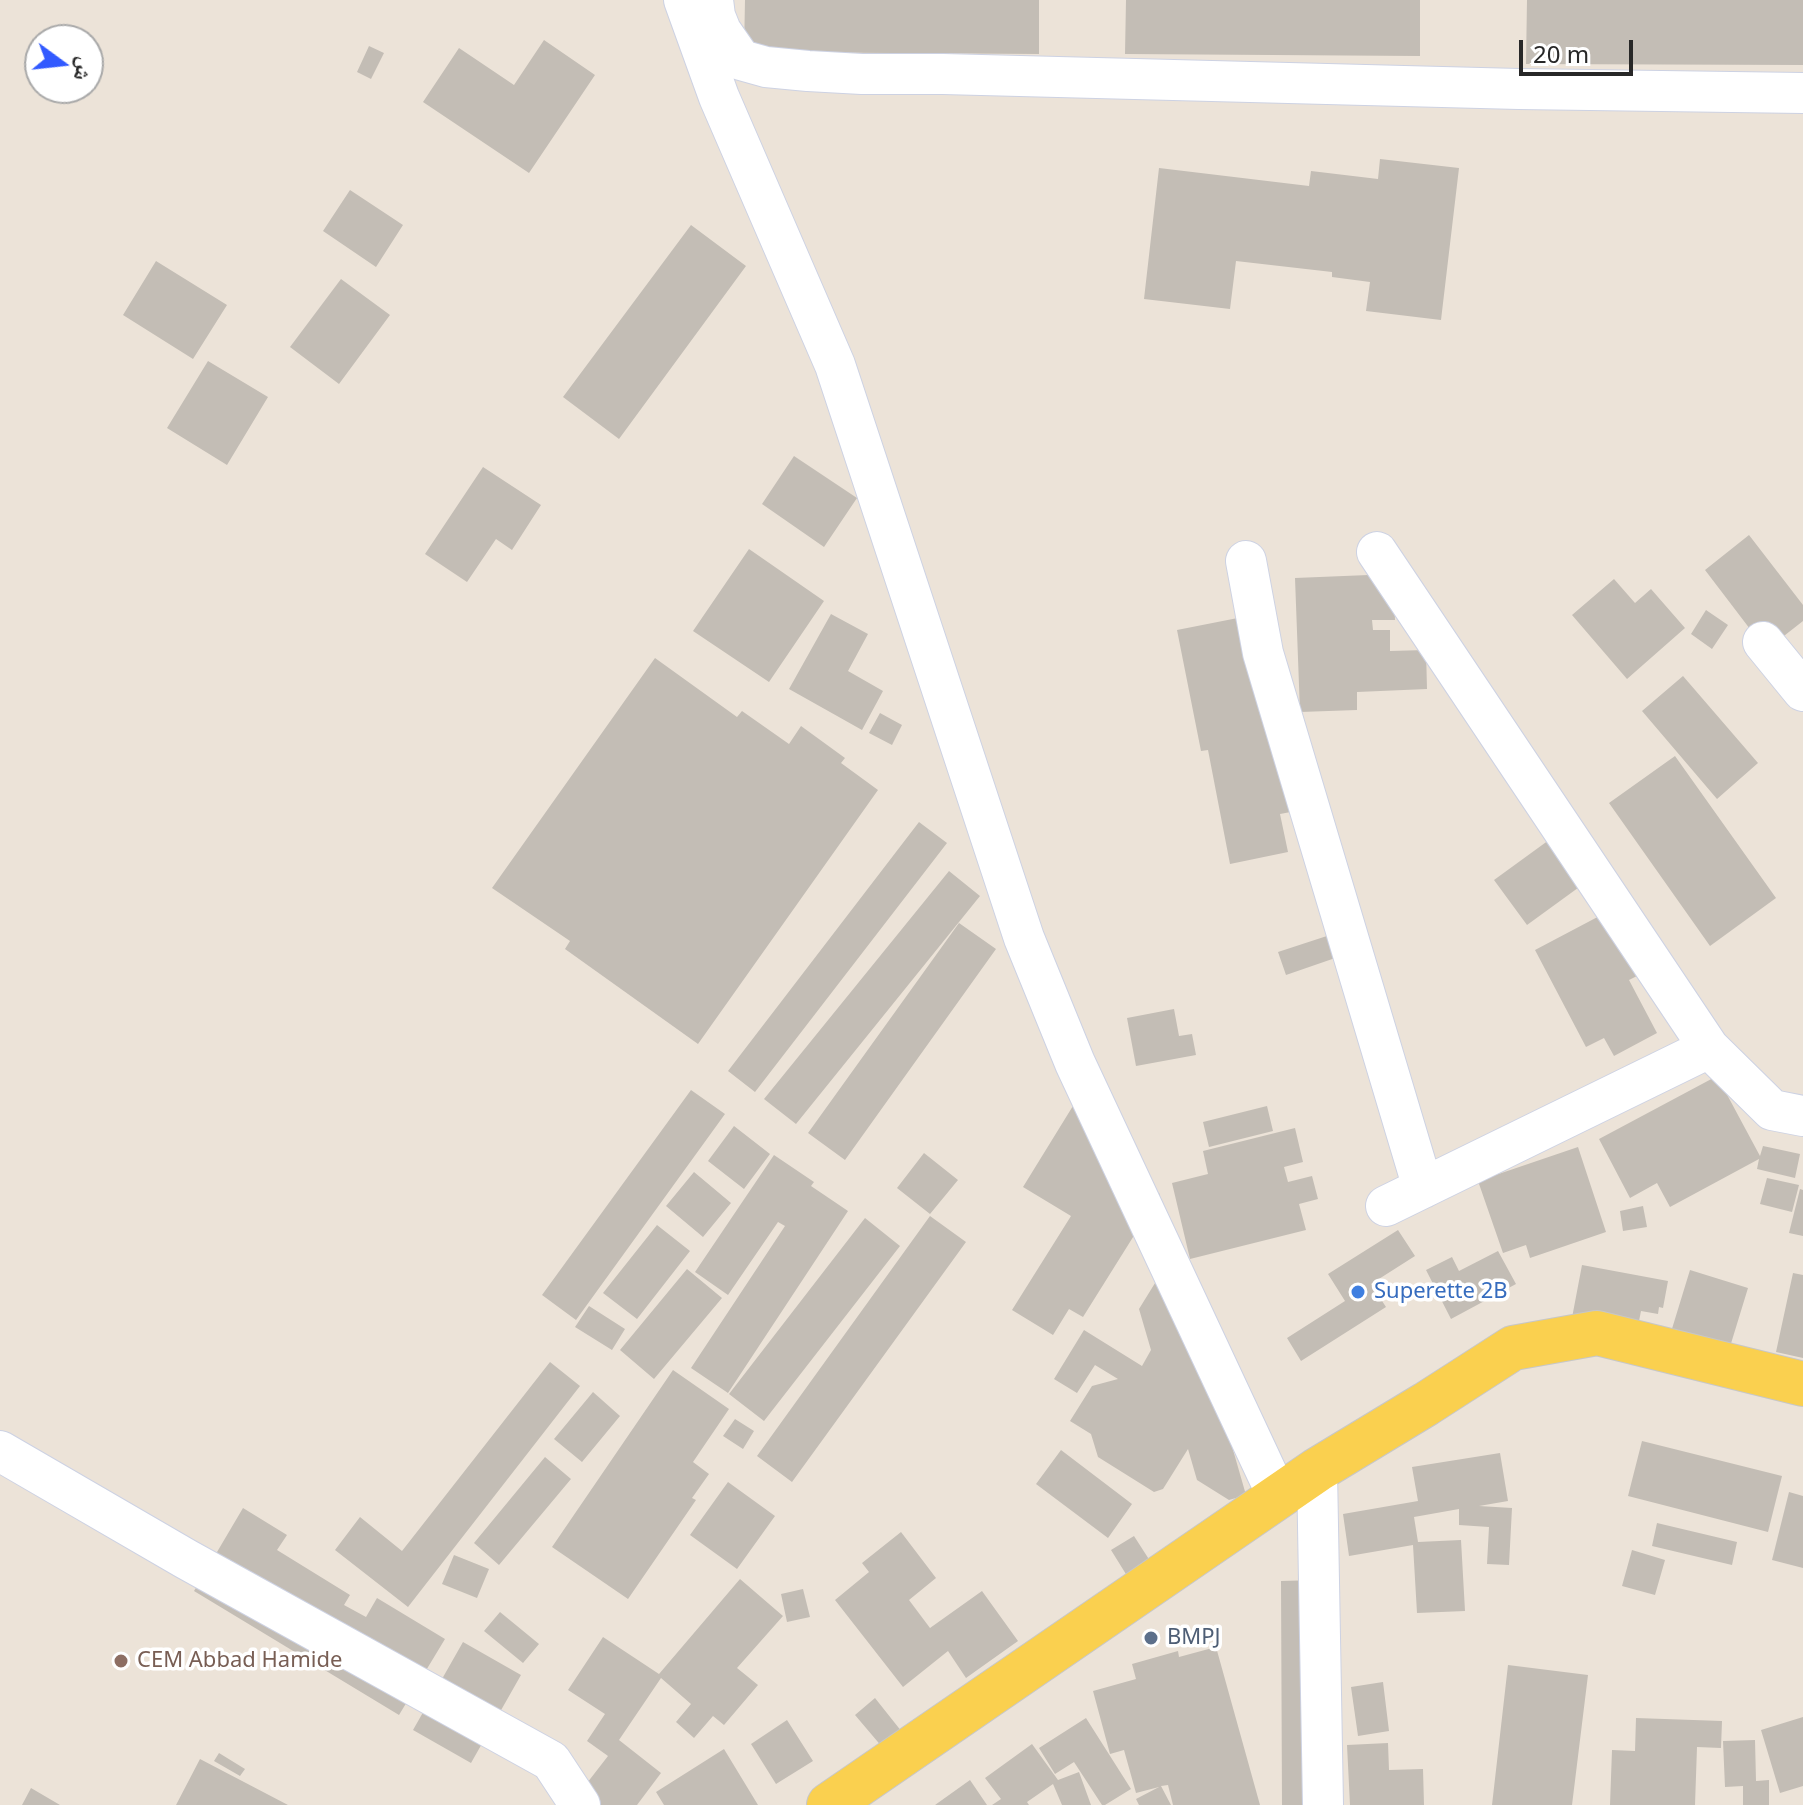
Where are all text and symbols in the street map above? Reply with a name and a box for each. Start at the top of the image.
north arrow [24,24,104,104]
scale bar [1523,24,1637,74]
text: 20 m [1533,37,1589,70]
text: ش [68,55,103,85]
place label: Superette 2B [1374,1279,1508,1305]
marker: Superette 2B [1349,1283,1367,1301]
place label: BMPJ [1167,1625,1221,1651]
marker: BMPJ [1142,1629,1160,1647]
place label: CEM Abbad Hamide [137,1648,342,1674]
marker: CEM Abbad Hamide [112,1652,130,1670]

